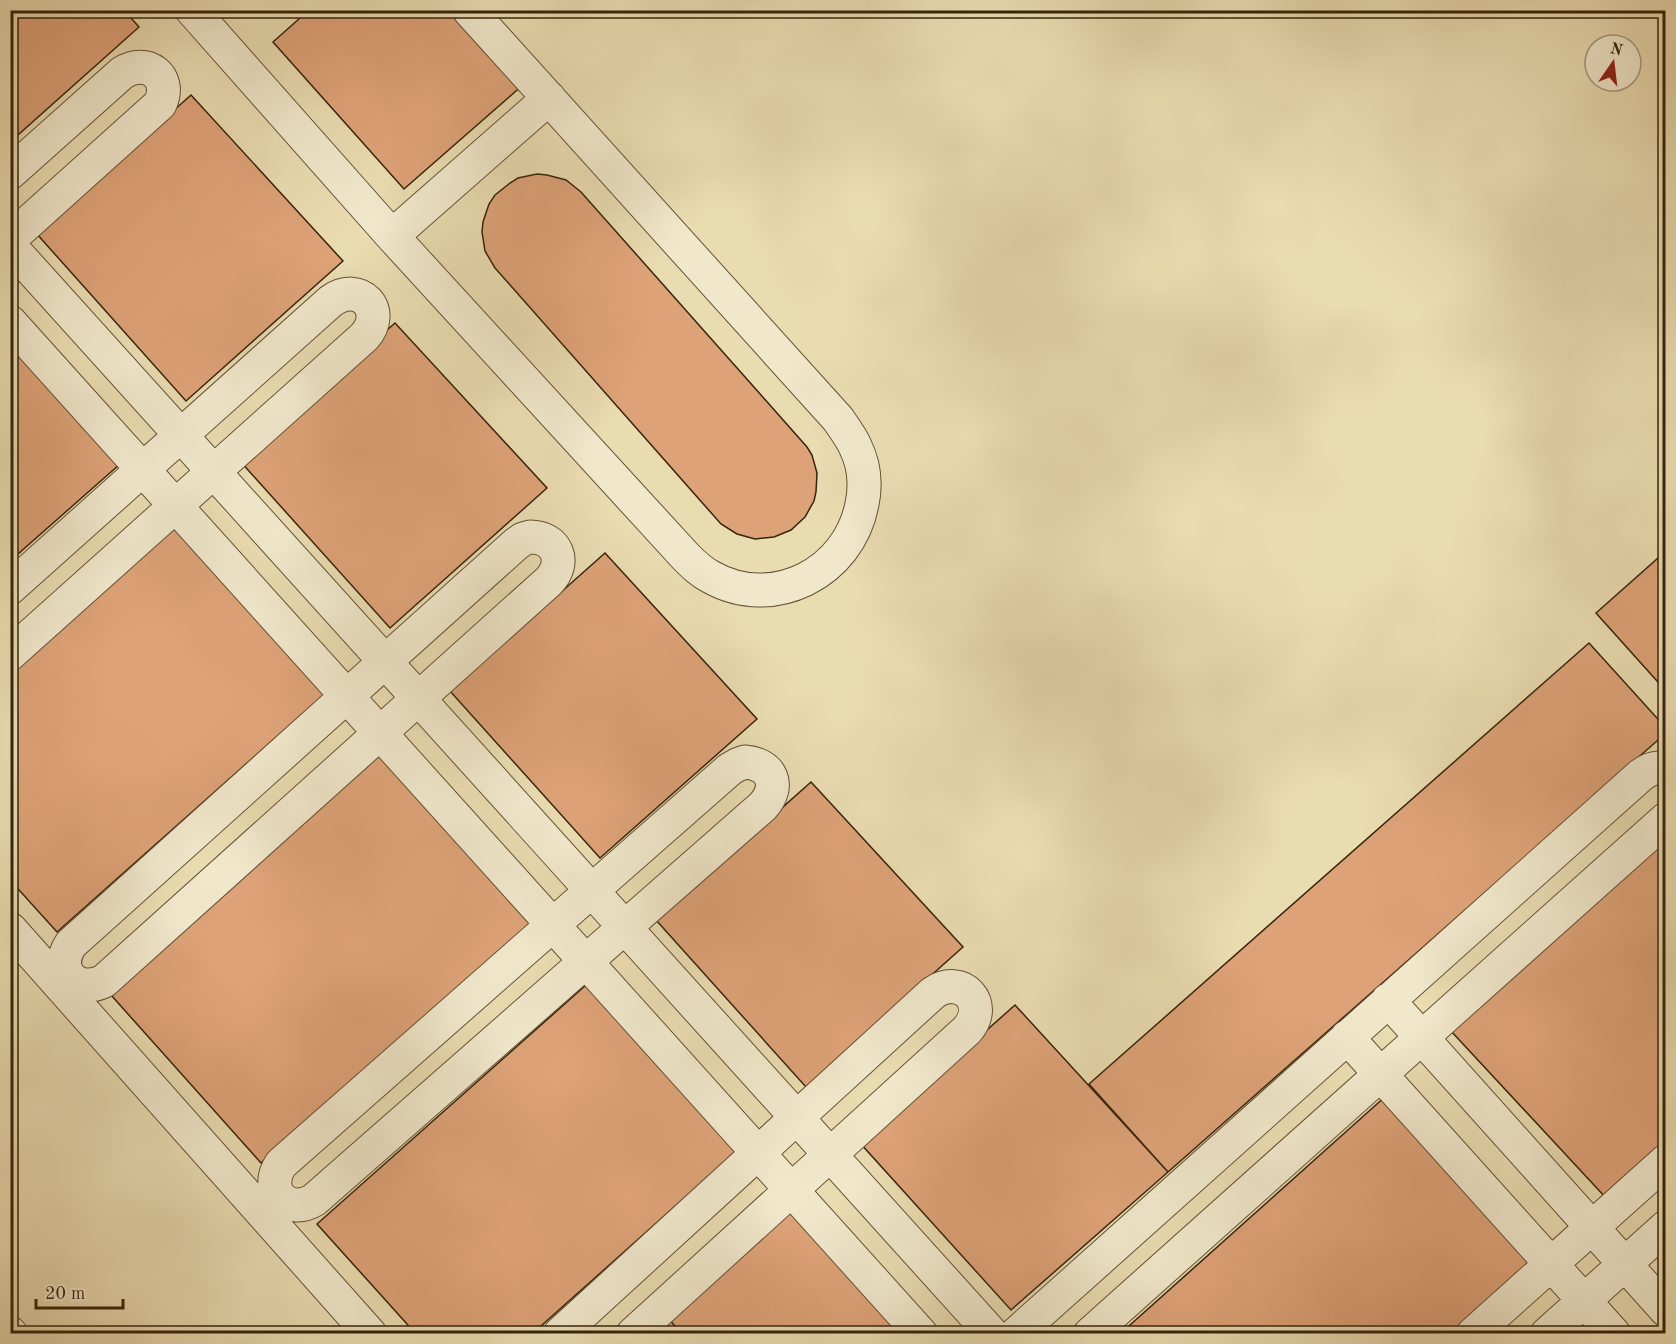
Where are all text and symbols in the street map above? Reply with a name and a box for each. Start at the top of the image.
north arrow [1583,33,1643,93]
text: N [1608,41,1625,60]
scale bar [36,1272,123,1310]
text: 20 m [45,1285,85,1303]

